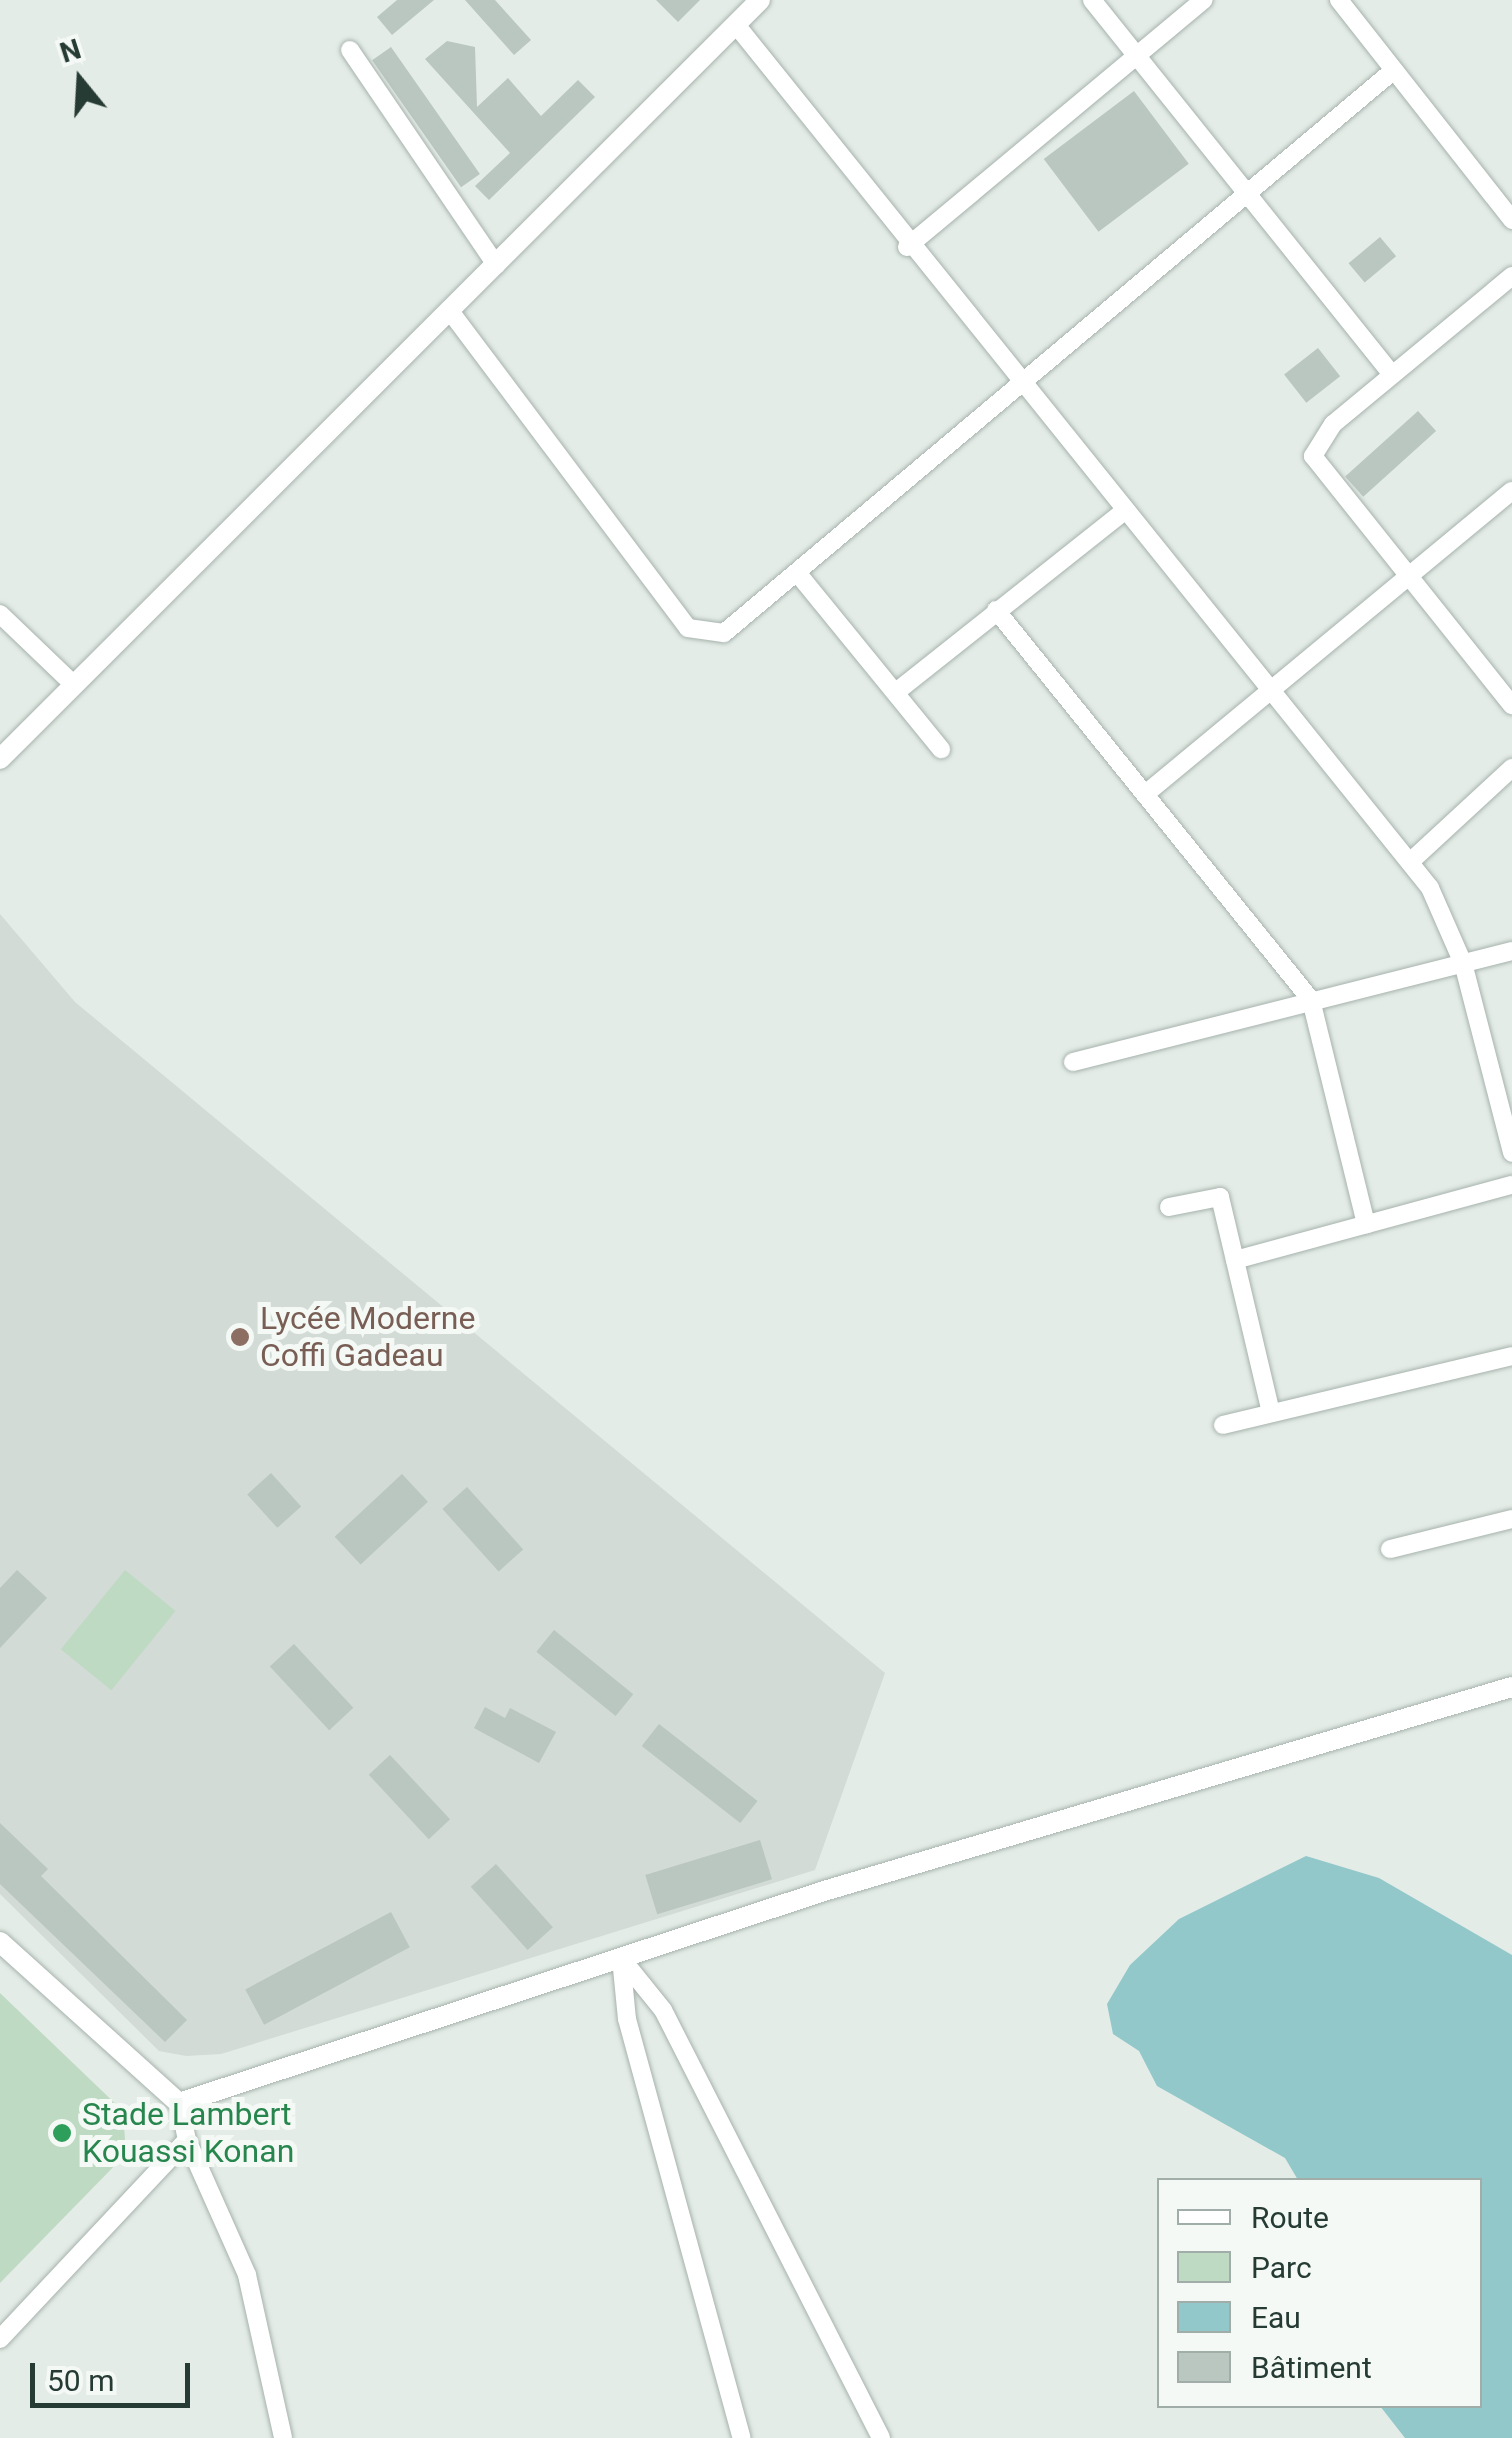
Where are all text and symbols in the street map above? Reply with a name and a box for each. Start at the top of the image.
north arrow [30,30,130,130]
text: N [56,32,85,70]
place label: Lycée Moderne Coffi Gadeau [260,1300,475,1375]
marker: Lycée Moderne Coffi Gadeau [229,1326,251,1348]
place label: Stade Lambert Kouassi Konan [82,2096,294,2171]
marker: Stade Lambert Kouassi Konan [51,2122,73,2144]
legend [1157,2178,1482,2408]
text: Route [1251,2200,1329,2235]
text: Parc [1251,2250,1312,2285]
text: Eau [1251,2300,1301,2335]
scale bar [35,2343,195,2405]
text: Bâtiment [1251,2350,1372,2385]
text: 50 m [47,2363,114,2398]

